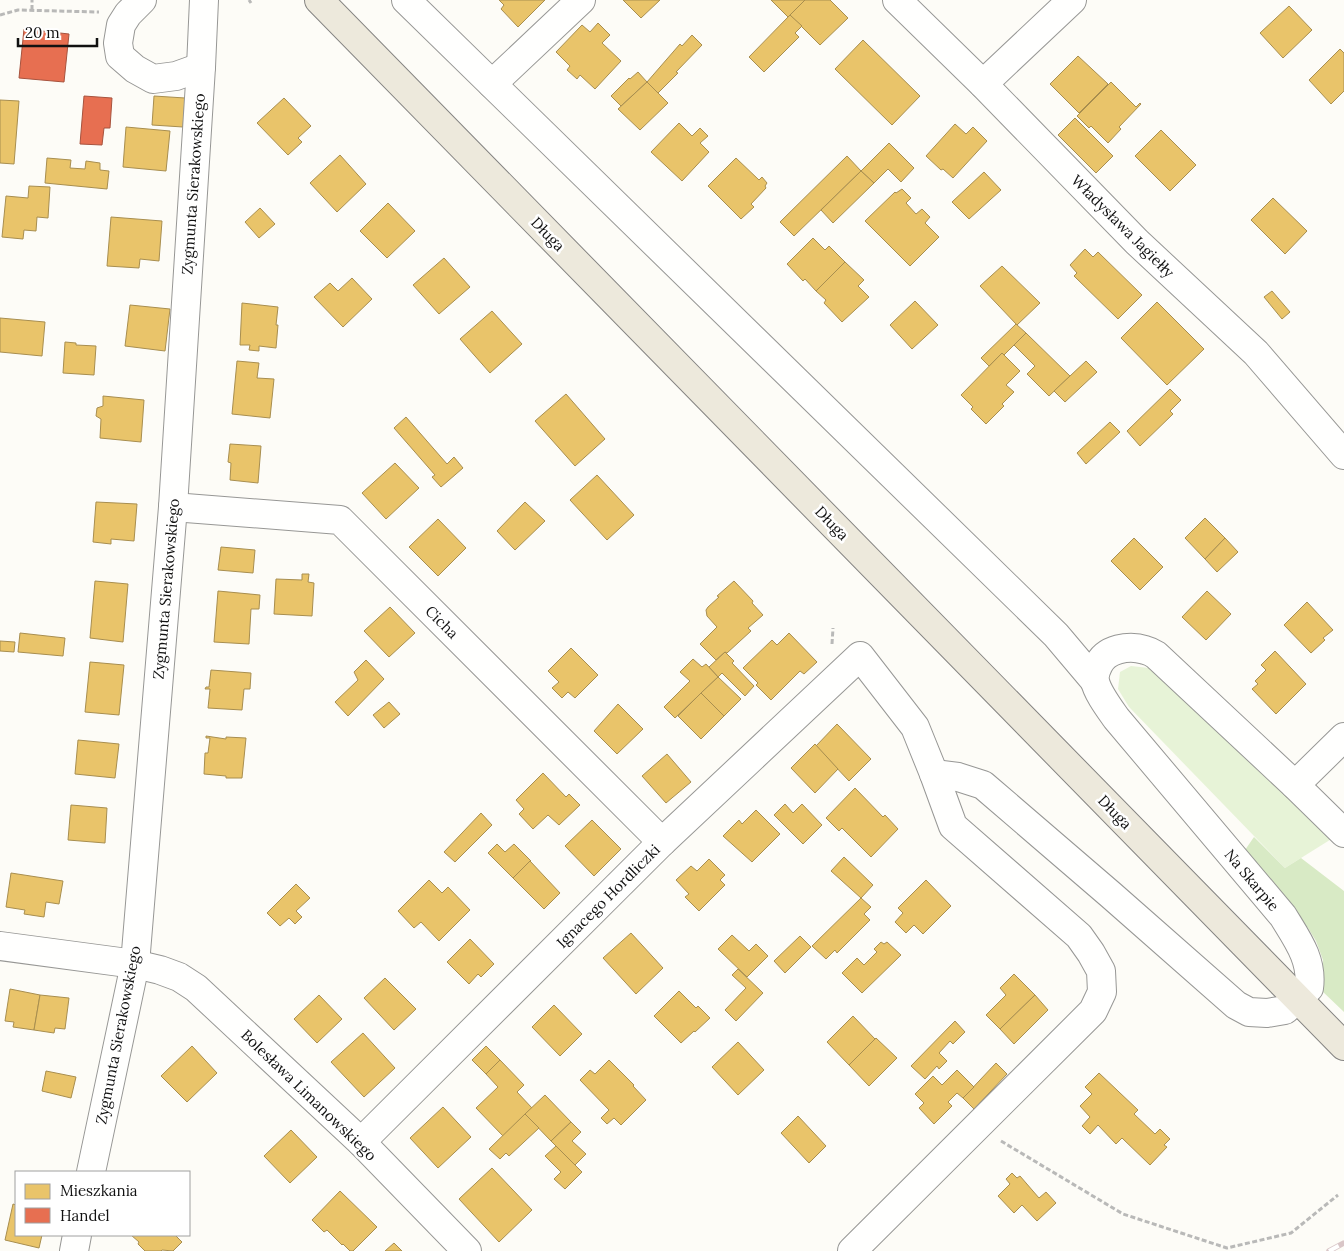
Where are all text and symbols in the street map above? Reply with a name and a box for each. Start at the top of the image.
scale bar [18,15,96,47]
text: 20 m [25,23,60,42]
street label: Zygmunta Sierakowskiego [177,93,209,275]
street label: Władysława Jagiełły [1068,171,1179,282]
street label: Długa [527,213,569,255]
street label: Zygmunta Sierakowskiego [149,498,183,680]
street label: Długa [811,502,853,544]
street label: Cicha [421,601,463,643]
street label: Długa [1094,791,1136,833]
street label: Ignacego Hordliczki [552,840,664,952]
street label: Na Skarpie [1221,845,1283,915]
street label: Zygmunta Sierakowskiego [91,944,145,1126]
street label: Bolesława Limanowskiego [237,1025,381,1165]
legend [15,1171,190,1236]
text: Mieszkania [60,1181,138,1200]
text: Handel [60,1206,110,1225]

